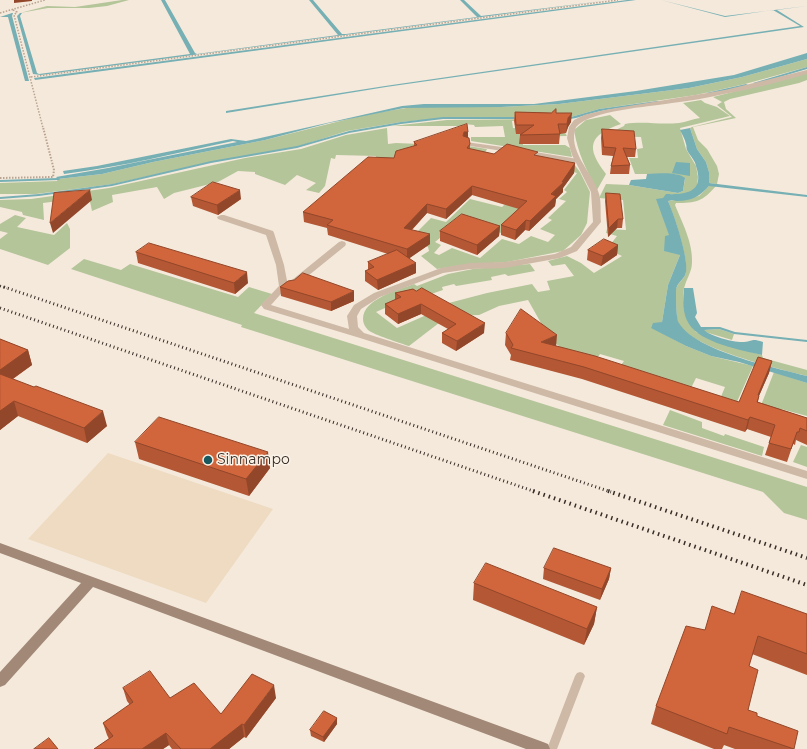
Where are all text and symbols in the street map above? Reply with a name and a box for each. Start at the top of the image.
place label: Sinnampo [217,452,290,468]
marker: Sinnampo [202,454,214,466]

